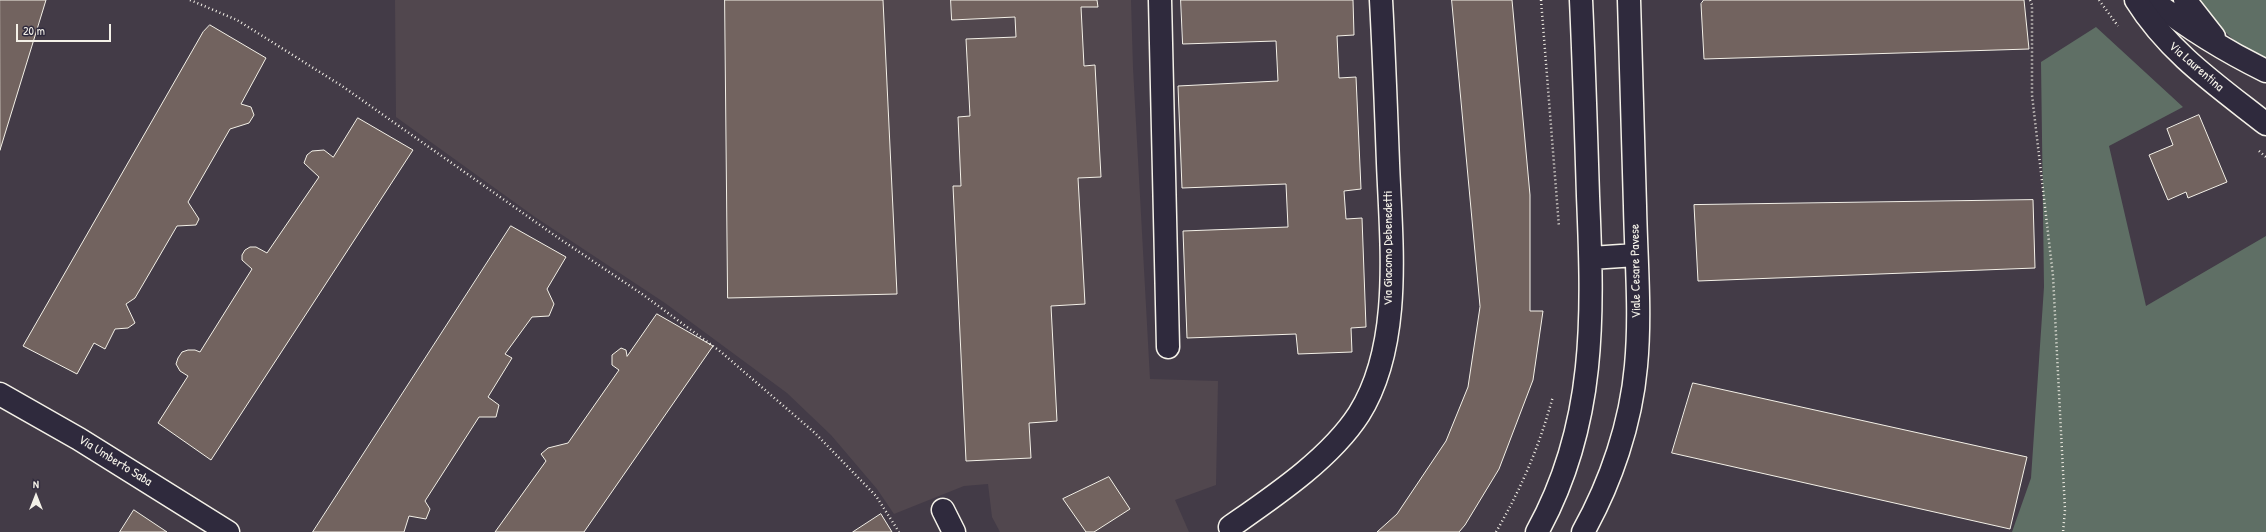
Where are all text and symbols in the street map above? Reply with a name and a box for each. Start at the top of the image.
scale bar [18,16,113,42]
text: 20 m [23,22,45,39]
street label: Via Laurentina [2165,39,2227,95]
street label: Via Giacomo Debenedetti [1381,191,1397,305]
street label: Viale Cesare Pavese [1627,224,1645,318]
street label: Via Umberto Saba [75,432,155,490]
north arrow [16,476,56,516]
text: N [33,477,39,491]

